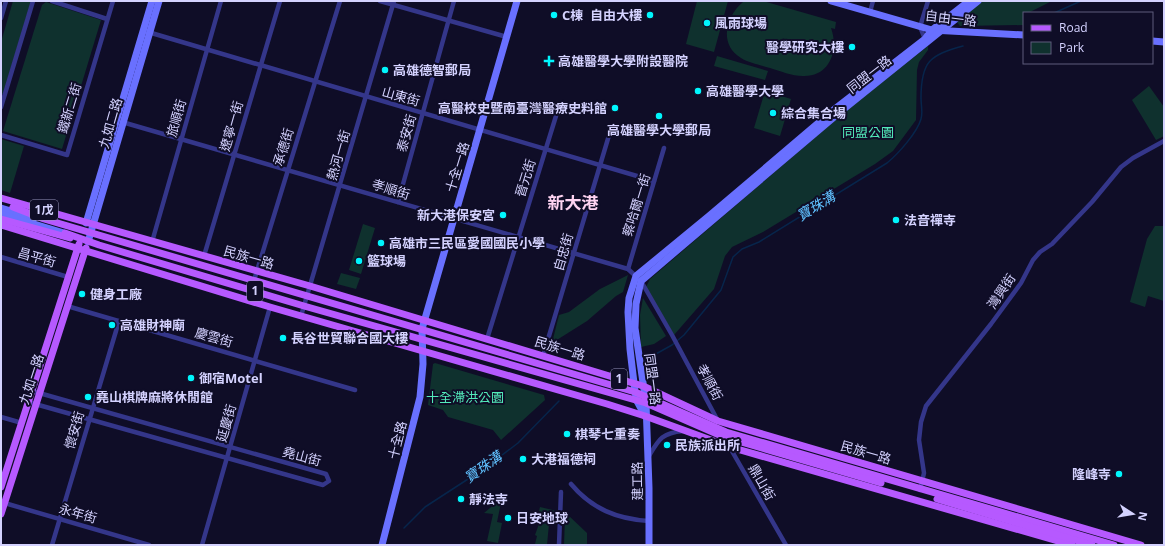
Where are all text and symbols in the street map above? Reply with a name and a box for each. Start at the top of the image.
place label: C棟 [562,6,583,24]
place label: 自由大樓 [590,6,642,24]
street label: 自由一路 [924,6,978,30]
marker: C棟 [549,10,559,20]
marker: 自由大樓 [645,10,655,20]
legend [1023,12,1153,64]
place label: 風雨球場 [715,14,767,32]
marker: 風雨球場 [702,18,712,28]
text: Road [1059,19,1088,36]
place label: 醫學研究大樓 [766,38,844,56]
text: Park [1059,39,1085,56]
marker: 醫學研究大樓 [847,42,857,52]
street label: 同盟一路 [843,51,895,97]
place label: 高雄醫學大學附設醫院 [558,52,688,70]
marker: 高雄醫學大學附設醫院 [543,55,555,67]
place label: 高雄德智郵局 [393,61,471,79]
marker: 高雄德智郵局 [380,65,390,75]
street label: 鐵新二街 [53,80,85,136]
street label: 山東街 [380,82,422,110]
place label: 高雄醫學大學 [706,82,784,100]
marker: 高雄醫學大學 [693,86,703,96]
street label: 九如二路 [94,96,126,150]
street label: 旅順街 [162,97,190,139]
street label: 遼寧一街 [215,99,247,153]
place label: 高醫校史暨南臺灣醫療史料館 [438,99,607,117]
marker: 高醫校史暨南臺灣醫療史料館 [610,103,620,113]
place label: 綜合集合場 [781,104,846,122]
marker: 綜合集合場 [768,108,778,118]
marker: 高雄醫學大學郵局 [654,111,664,121]
street label: 泰安街 [392,112,420,154]
place label: 高雄醫學大學郵局 [607,121,711,139]
park label: 同盟公園 [842,123,894,141]
street label: 承德街 [269,126,297,168]
street label: 熱河一街 [322,128,354,182]
street label: 十全一路 [441,139,473,195]
street label: 晉元街 [511,157,539,199]
street label: 察哈爾一街 [618,171,654,239]
street label: 孝順街 [370,175,412,203]
water label: 寶珠溝 [793,185,840,225]
district label: 新大港 [548,191,599,214]
road number: 1戊 [30,200,58,220]
place label: 新大港保安宮 [417,206,495,224]
marker: 新大港保安宮 [498,210,508,220]
place label: 法音禪寺 [904,211,956,229]
marker: 法音禪寺 [891,215,901,225]
street label: 自忠街 [549,231,577,273]
place label: 高雄市三民區愛國國民小學 [389,234,545,252]
marker: 高雄市三民區愛國國民小學 [376,238,386,248]
street label: 民族一路 [222,241,276,273]
street label: 昌平街 [16,243,58,271]
place label: 籃球場 [367,252,406,270]
marker: 籃球場 [354,256,364,266]
street label: 灣興街 [983,270,1019,312]
road number: 1 [247,281,263,301]
place label: 健身工廠 [90,285,142,303]
marker: 健身工廠 [77,289,87,299]
place label: 高雄財神廟 [120,316,185,334]
marker: 高雄財神廟 [107,320,117,330]
street label: 慶雲街 [193,323,235,351]
place label: 長谷世貿聯合國大樓 [291,329,408,347]
street label: 民族一路 [532,332,588,364]
marker: 長谷世貿聯合國大樓 [278,333,288,343]
street label: 九如一路 [14,351,48,407]
street label: 同盟一路 [641,352,665,406]
street label: 孝順街 [693,361,727,403]
place label: 御宿Motel [199,369,263,387]
road number: 1 [611,369,627,389]
marker: 御宿Motel [186,373,196,383]
place label: 堯山棋牌麻將休閒館 [96,388,213,406]
park label: 十全滯洪公園 [426,388,504,406]
marker: 堯山棋牌麻將休閒館 [83,392,93,402]
street label: 延慶街 [212,402,240,444]
street label: 懷安街 [60,409,88,451]
street label: 十全路 [384,419,410,461]
place label: 棋琴七重奏 [575,425,640,443]
marker: 棋琴七重奏 [562,429,572,439]
place label: 民族派出所 [675,436,740,454]
street label: 民族一路 [839,436,893,468]
marker: 民族派出所 [662,440,672,450]
street label: 堯山街 [281,442,323,470]
water label: 寶珠溝 [460,446,507,486]
place label: 大港福德祠 [531,450,596,468]
marker: 大港福德祠 [518,454,528,464]
street label: 建工路 [628,461,646,501]
street label: 鼎山街 [744,461,780,503]
place label: 隆峰寺 [1072,465,1111,483]
marker: 隆峰寺 [1114,469,1124,479]
place label: 靜法寺 [469,490,508,508]
marker: 靜法寺 [456,494,466,504]
north arrow [1113,494,1153,534]
street label: 永年街 [57,499,99,527]
place label: 日安地球 [516,509,568,527]
text: N [1135,510,1152,522]
marker: 日安地球 [503,513,513,523]

